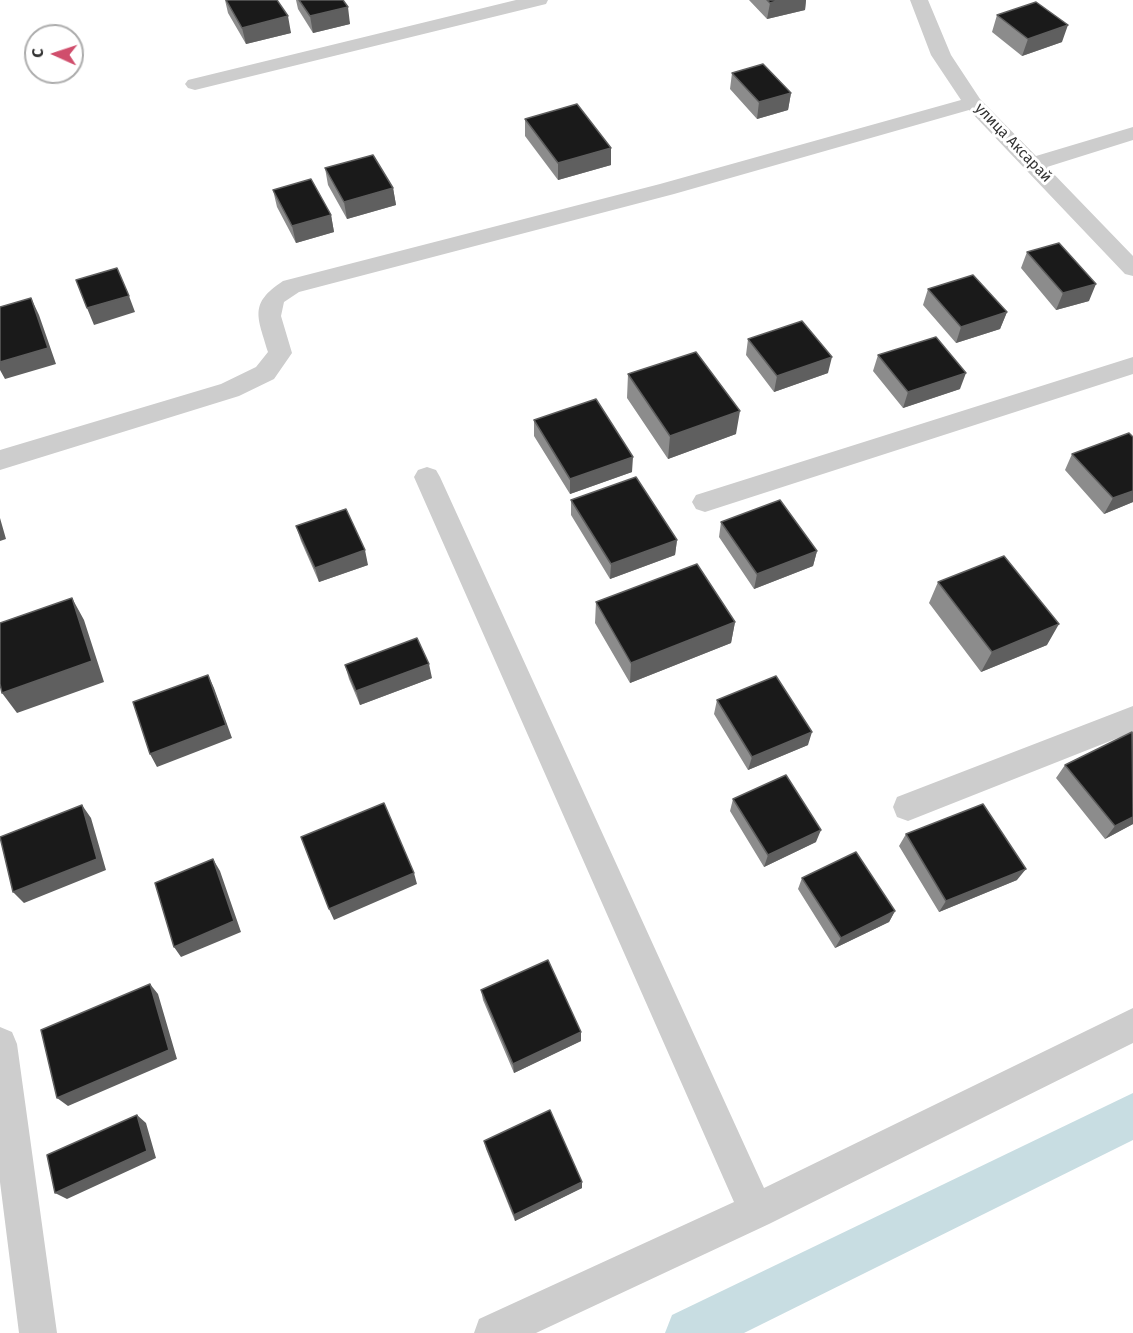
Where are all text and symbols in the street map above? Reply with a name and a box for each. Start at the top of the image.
north arrow [24,24,84,84]
text: С [28,48,47,58]
street label: улица Аксарай [971,100,1055,186]

